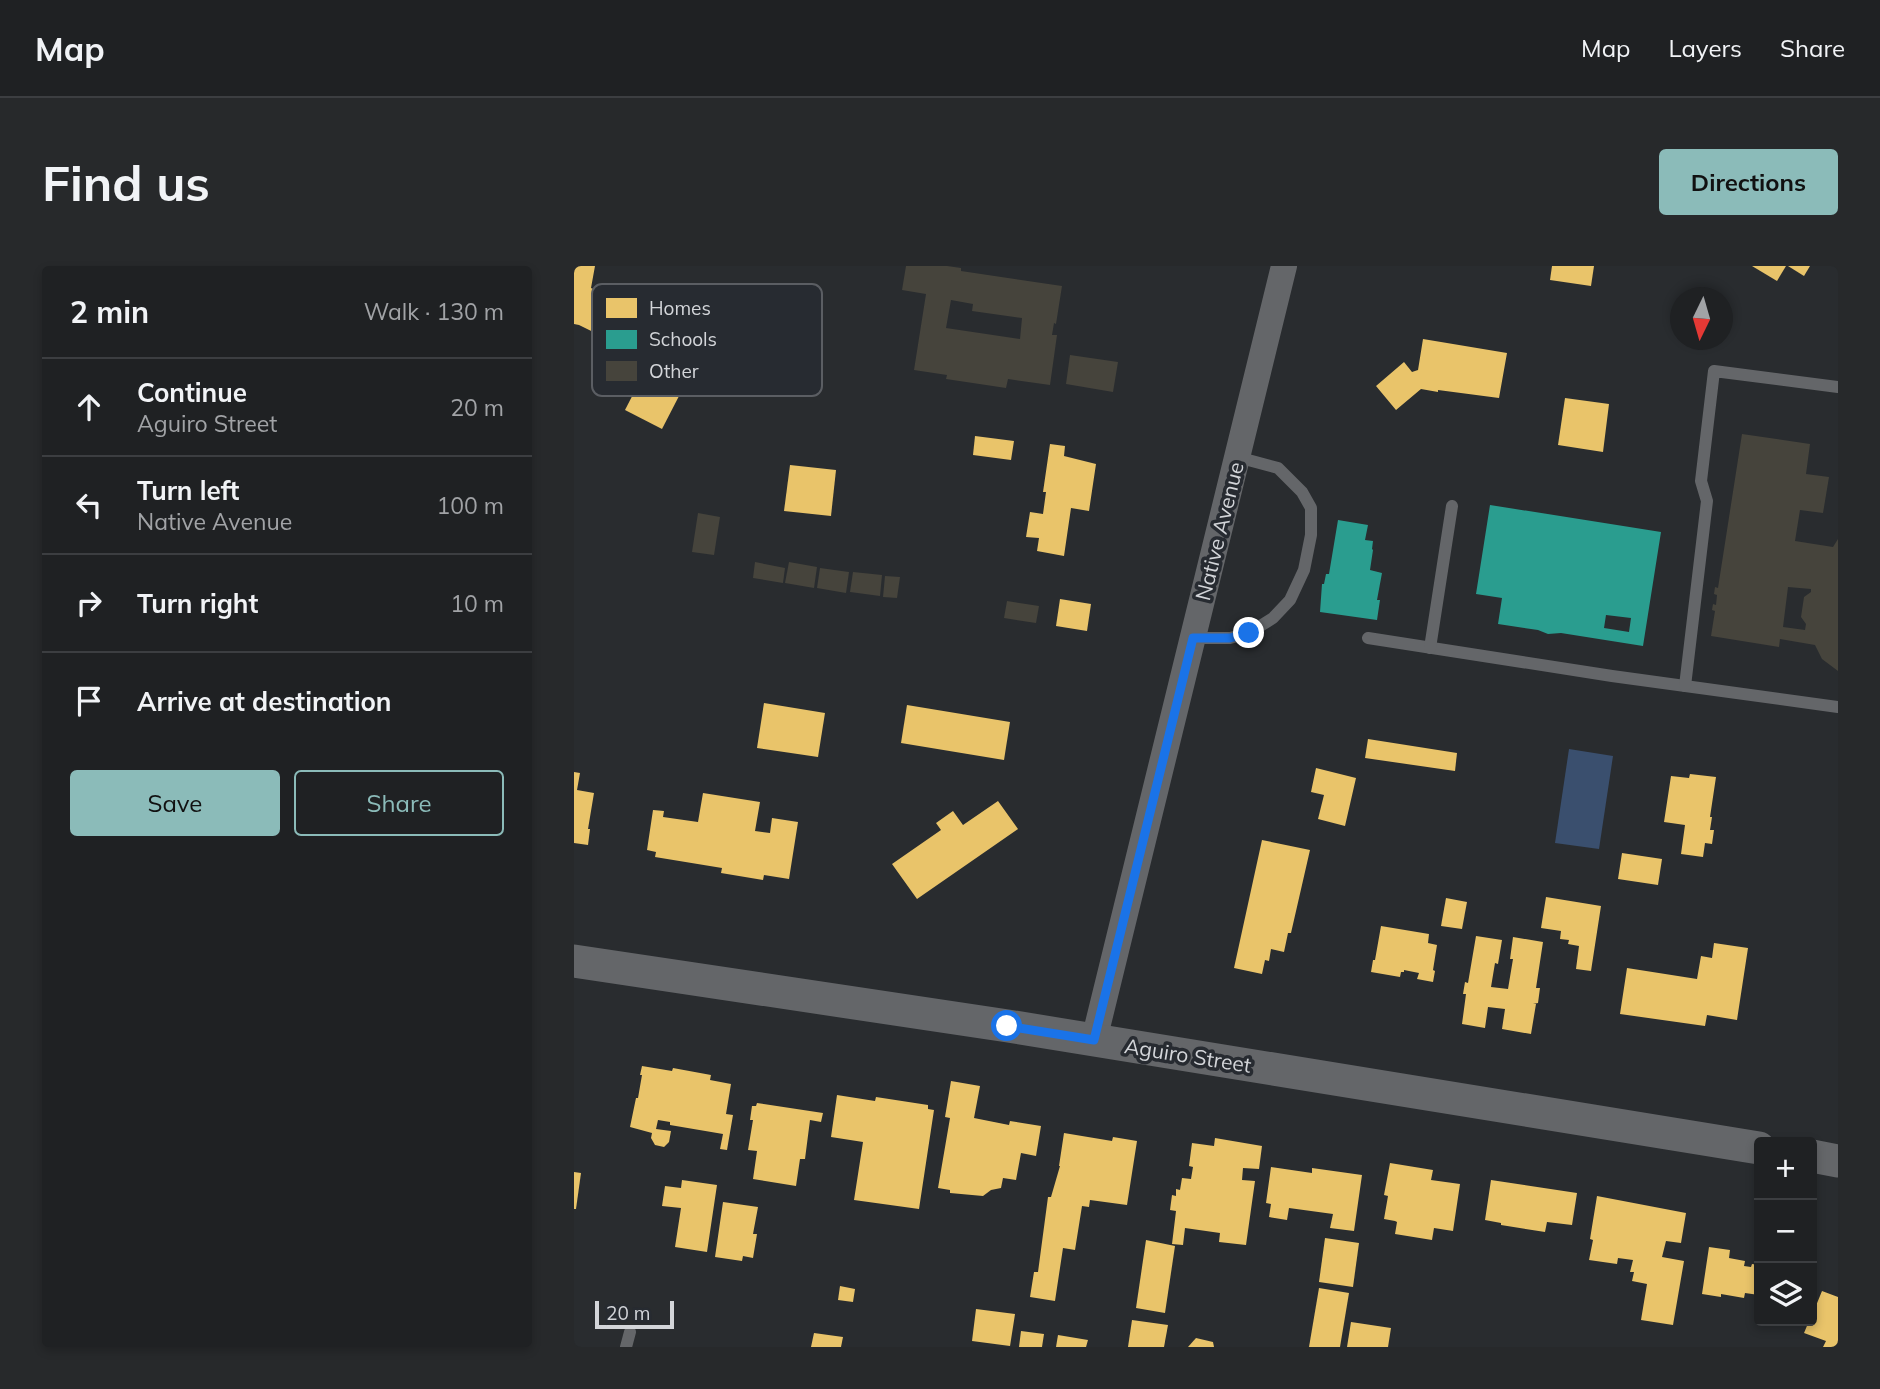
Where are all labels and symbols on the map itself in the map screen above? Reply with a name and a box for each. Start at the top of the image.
legend [592,284,822,396]
north arrow [1670,287,1733,350]
text: Homes [649,296,711,320]
text: Schools [649,327,717,351]
text: Other [649,359,699,383]
street label: Native Avenue [1189,459,1249,603]
route end [1233,617,1264,648]
route start [991,1010,1022,1041]
street label: Aguiro Street [1123,1032,1253,1078]
scale bar [595,1298,674,1330]

